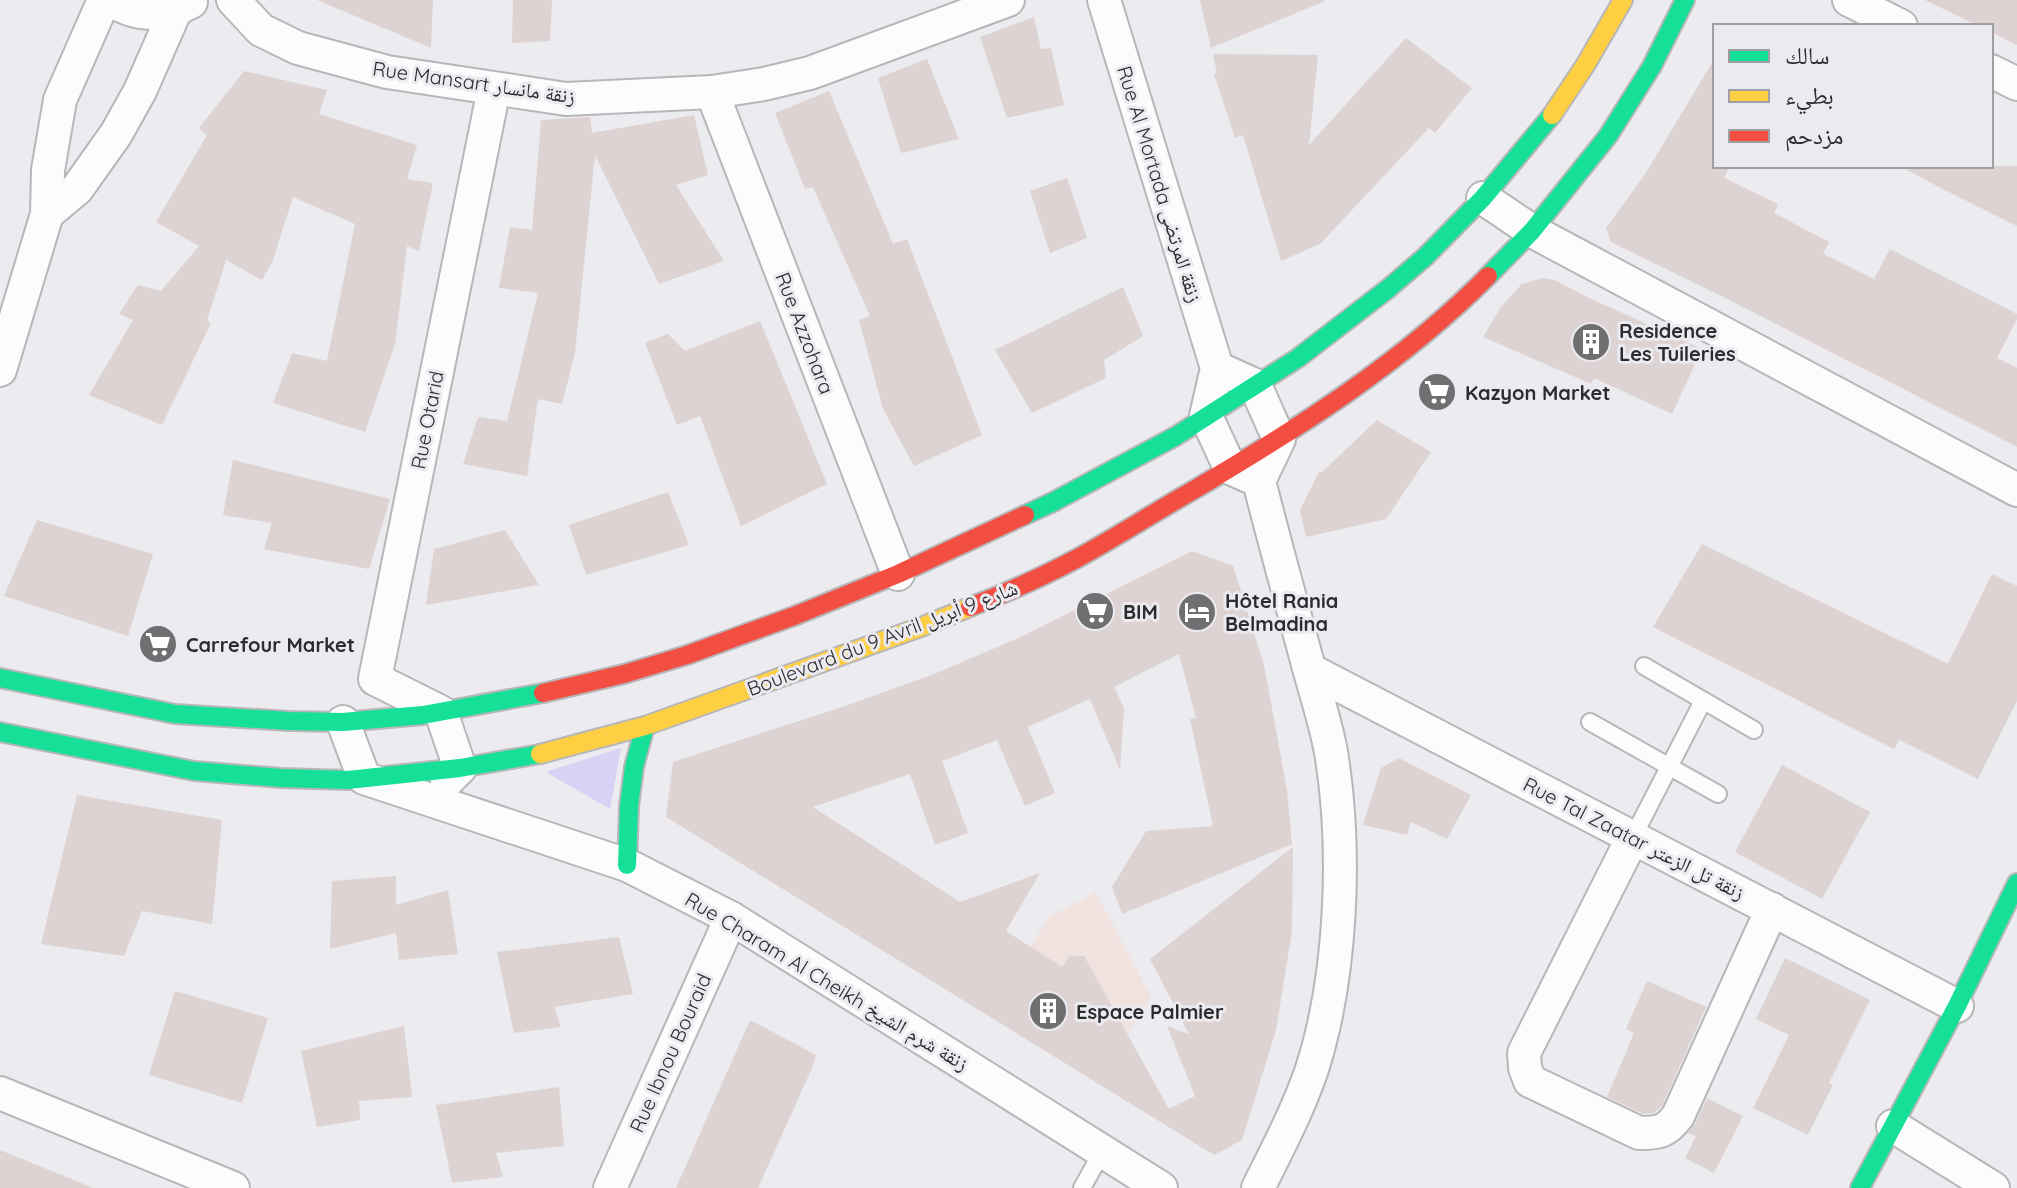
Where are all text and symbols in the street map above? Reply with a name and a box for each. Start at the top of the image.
legend [1713,24,1993,168]
text: سالك [1785,40,1830,70]
street label: Rue Mansart زنقة مانسار [371,55,577,109]
street label: Rue Al Mortada زنقة المرتضى [1112,63,1208,305]
text: بطيء [1785,80,1834,115]
text: مزدحم [1785,120,1844,152]
street label: Rue Azzohara [770,269,840,397]
place label: Residence Les Tuileries [1619,318,1736,366]
building icon: Residence Les Tuileries [1570,321,1612,363]
street label: Rue Otarid [405,369,449,471]
supermarket icon: Kazyon Market [1416,371,1458,413]
place label: Kazyon Market [1465,380,1611,405]
street label: Boulevard du 9 Avril شارع 9 أبريل [743,575,1021,702]
place label: Hôtel Rania Belmadina [1225,588,1338,636]
supermarket icon: BIM [1074,590,1116,632]
hotel icon: Hôtel Rania Belmadina [1176,591,1218,633]
place label: BIM [1123,599,1158,624]
supermarket icon: Carrefour Market [137,623,179,665]
place label: Carrefour Market [186,632,355,657]
street label: Rue Tal Zaatar زنقة تل الزعتر [1519,771,1749,905]
street label: Rue Charam Al Cheikh زنقة شرم الشيخ [680,886,973,1077]
street label: Rue Ibnou Bouraid [624,970,716,1136]
building icon: Espace Palmier [1027,990,1069,1032]
place label: Espace Palmier [1076,999,1224,1024]

